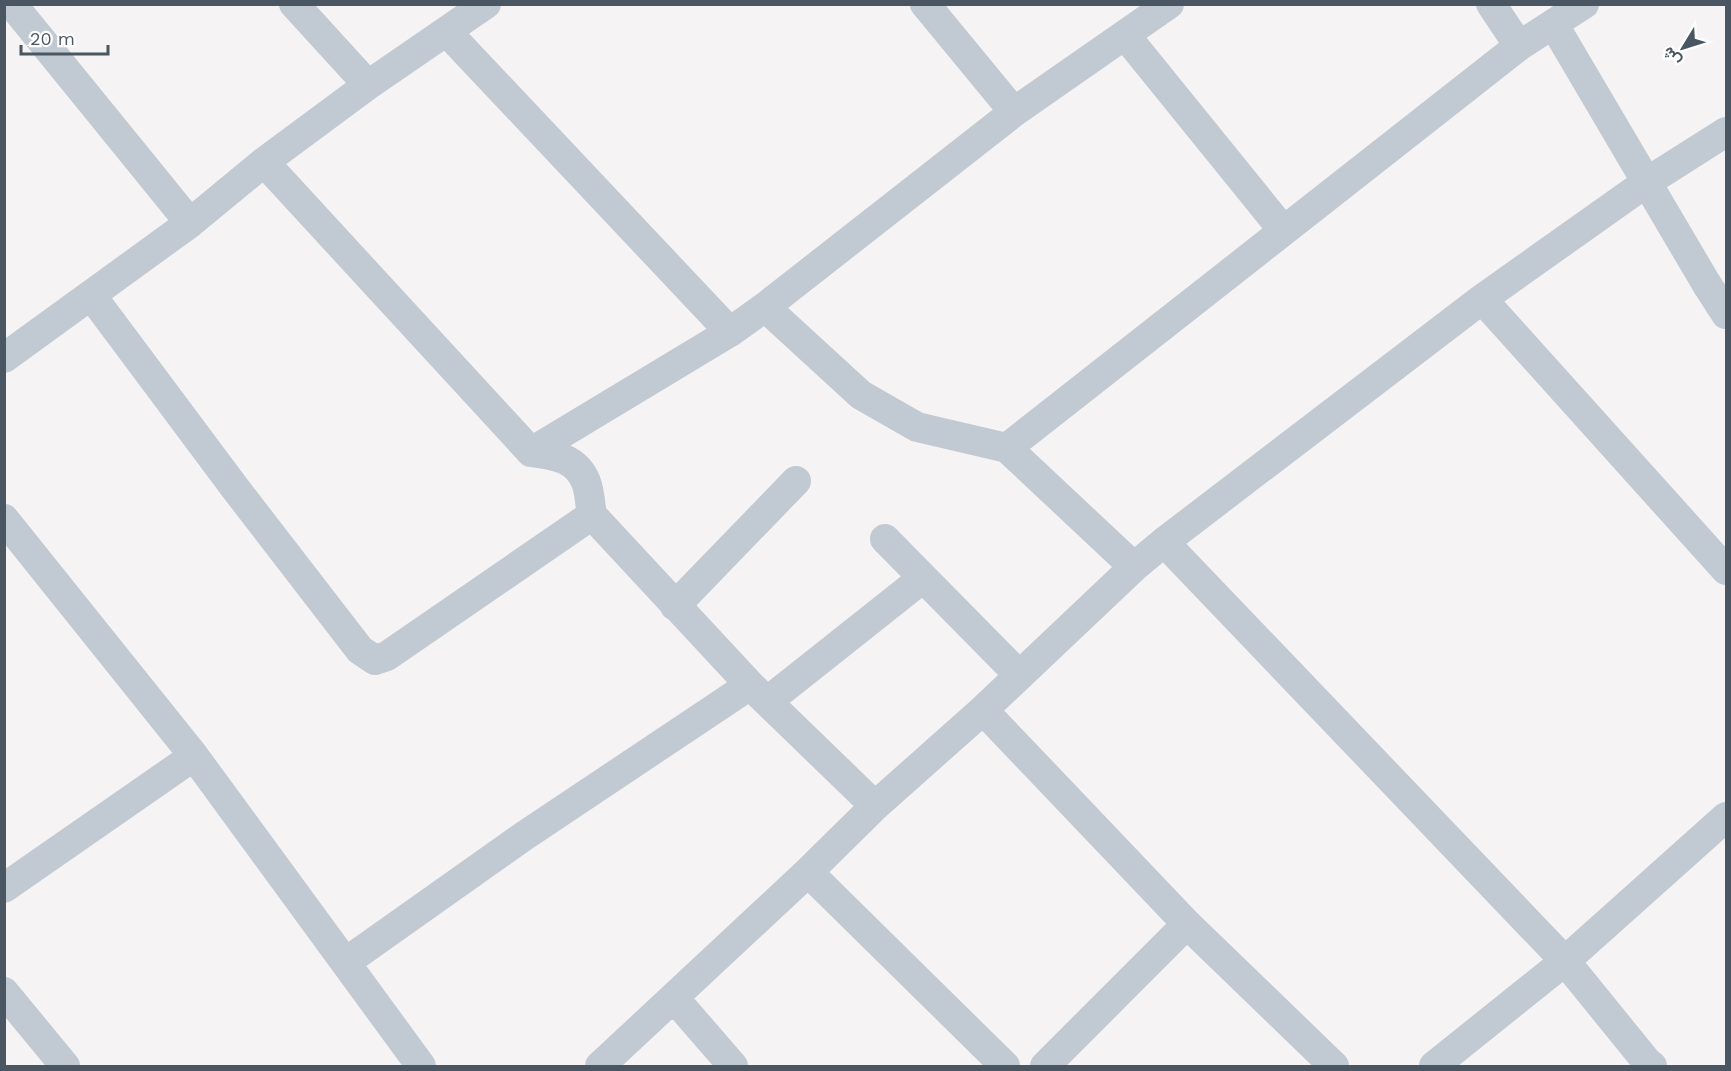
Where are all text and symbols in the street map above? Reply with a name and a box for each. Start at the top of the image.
scale bar [21,18,108,56]
north arrow [1653,18,1713,78]
text: 20 m [30,28,75,49]
text: ش [1658,43,1685,70]

